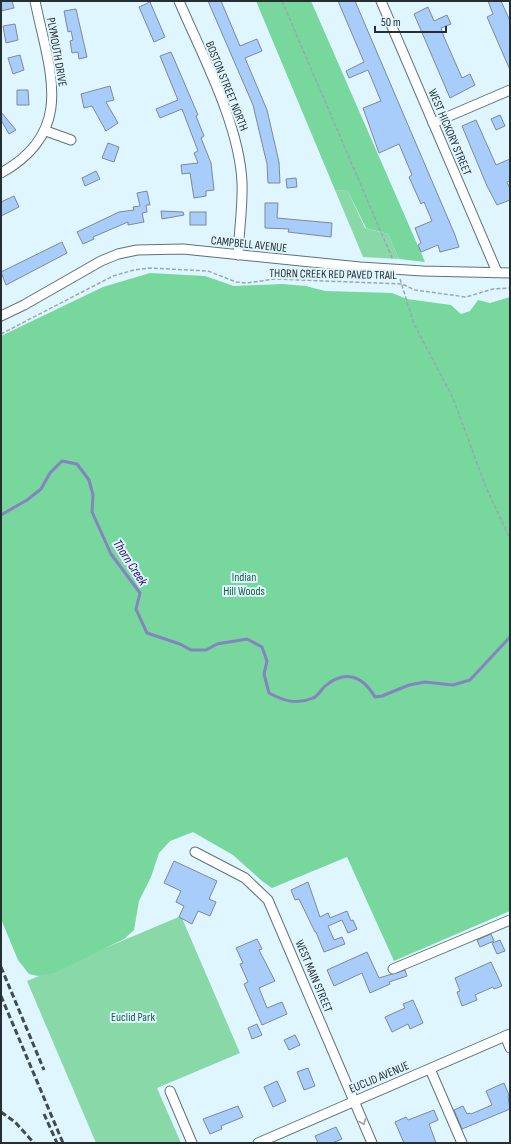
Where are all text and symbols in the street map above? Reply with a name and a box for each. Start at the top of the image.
scale bar [375,8,446,34]
text: 50 m [381,15,401,30]
street label: PLYMOUTH DRIVE [43,16,70,88]
street label: BOSTON STREET NORTH [202,39,251,133]
street label: WEST HICKORY STREET [425,87,475,178]
street label: CAMPBELL AVENUE [210,233,288,256]
street label: THORN CREEK RED PAVED TRAIL [269,266,397,283]
water label: Thorn Creek [109,537,152,589]
park label: Indian Hill Woods [223,570,265,599]
street label: WEST MAIN STREET [291,938,336,1015]
park label: Euclid Park [111,1010,155,1025]
street label: EUCLID AVENUE [347,1058,411,1097]
one-way arrow [359,1119,367,1126]

